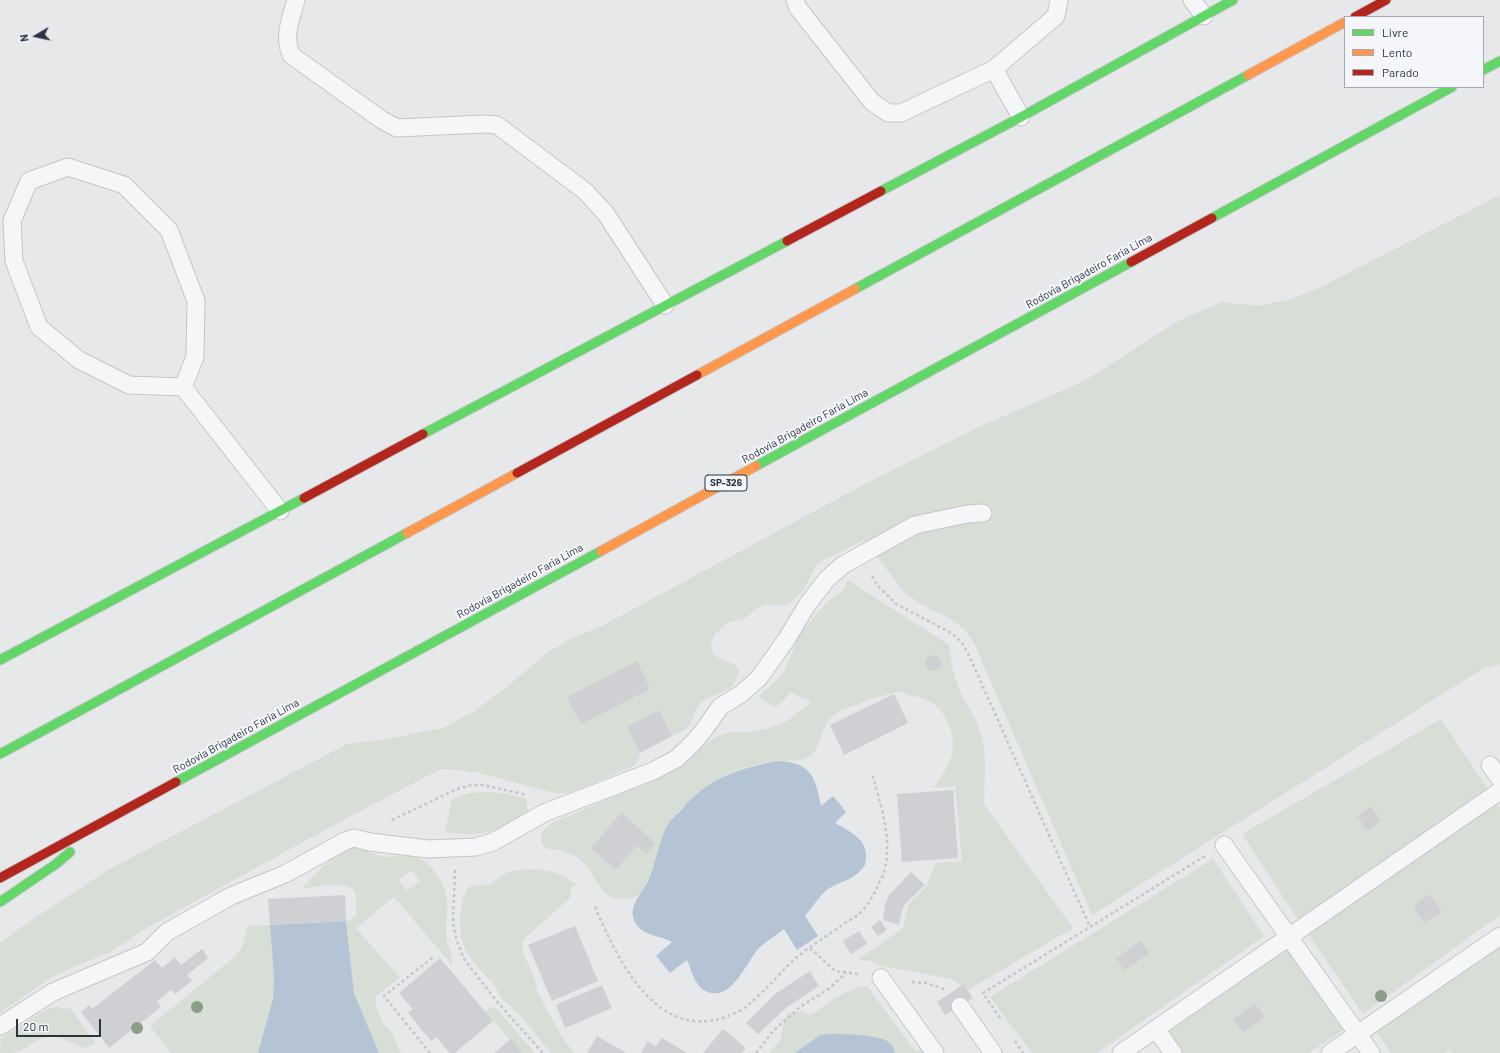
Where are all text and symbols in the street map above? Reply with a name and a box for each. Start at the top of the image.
north arrow [16,16,56,56]
legend [1344,16,1484,88]
text: Livre [1382,25,1408,39]
text: N [17,33,31,43]
text: Lento [1382,45,1412,59]
text: Parado [1382,65,1419,79]
street label: Rodovia Brigadeiro Faria Lima [1024,231,1154,311]
street label: Rodovia Brigadeiro Faria Lima [740,386,870,466]
road number: SP-326 [705,475,747,491]
street label: Rodovia Brigadeiro Faria Lima [455,541,585,621]
street label: Rodovia Brigadeiro Faria Lima [171,696,301,776]
scale bar [18,1011,103,1037]
text: 20 m [23,1019,49,1033]

